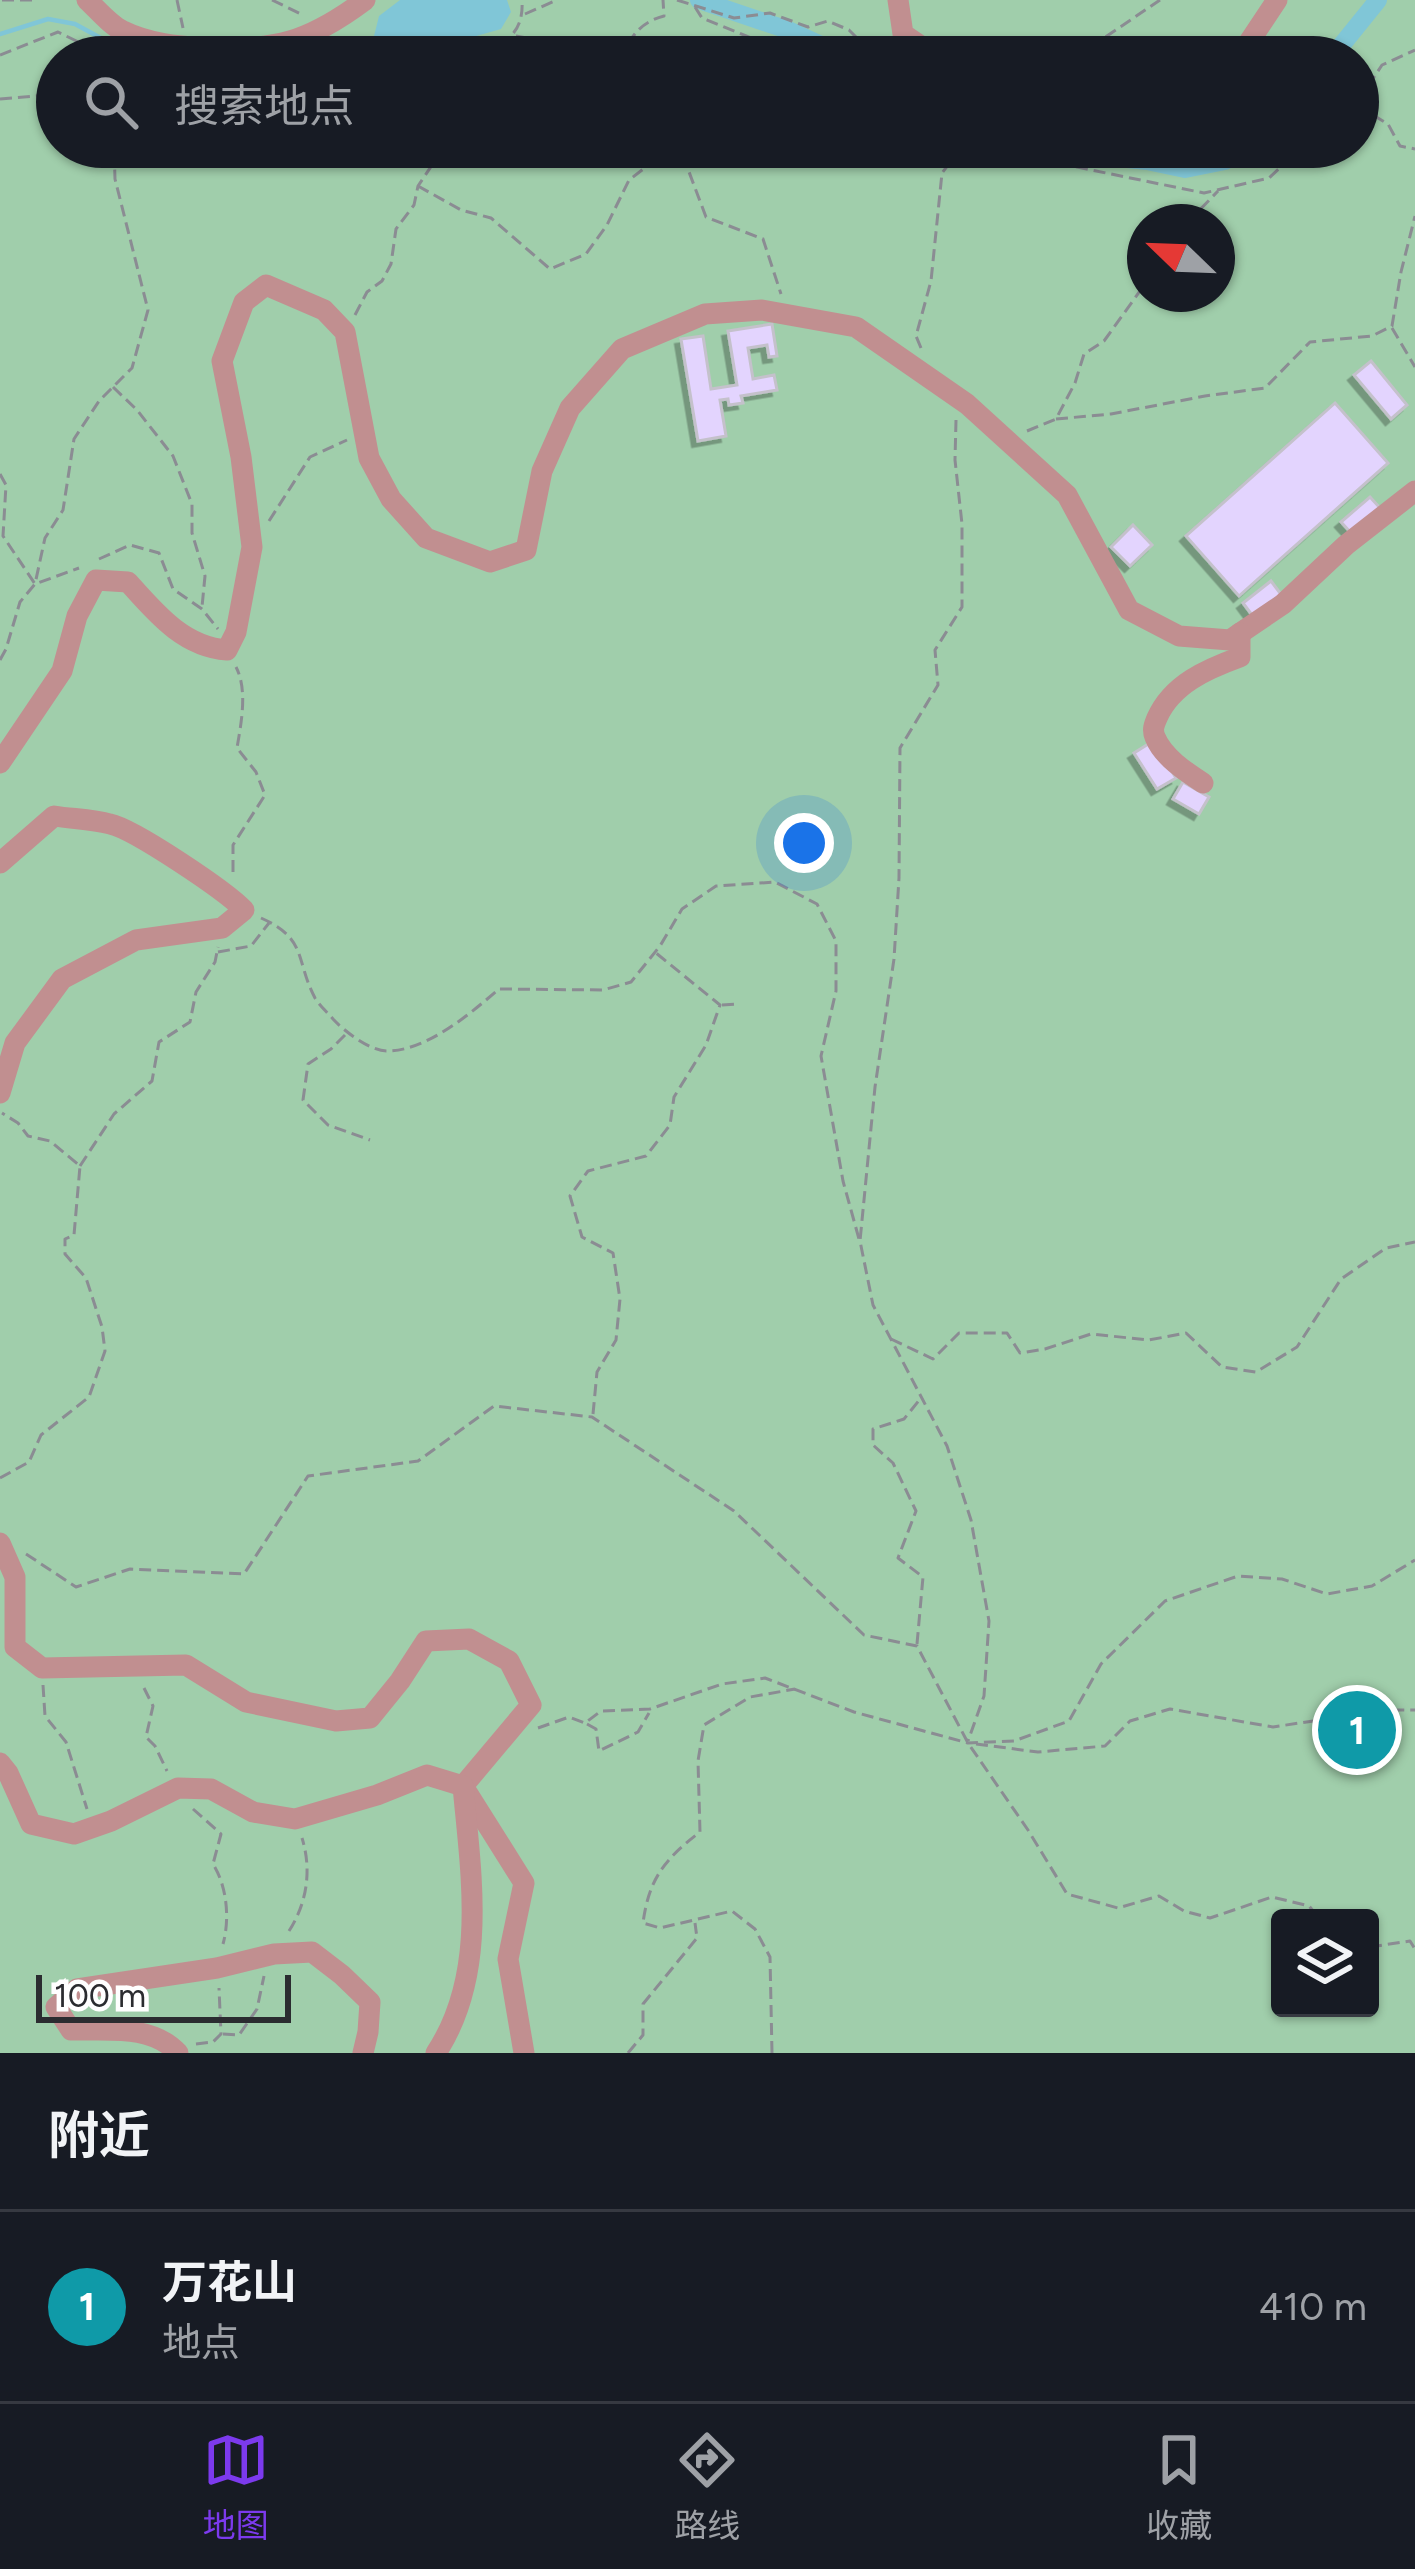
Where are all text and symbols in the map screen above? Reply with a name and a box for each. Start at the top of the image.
search box [36,36,1379,168]
icon: search [78,69,144,135]
text: 搜索地点 [174,79,354,133]
north arrow [1127,204,1235,312]
your location [774,813,834,873]
pin: 1 [1318,1685,1396,1775]
map controls [1271,1909,1379,2017]
button: layers [1271,1909,1379,2017]
scale bar [36,1969,291,2022]
text: 100 m [54,1976,146,2015]
text: 附近 [48,2105,150,2166]
text: 万花山 [162,2255,297,2309]
text: 1 [79,2283,95,2330]
text: 410 m [1259,2283,1367,2330]
text: 地点 [162,2319,240,2366]
tab: 地图 [203,2427,269,2547]
tab: 路线 [674,2427,740,2547]
tab: 收藏 [1146,2427,1212,2547]

